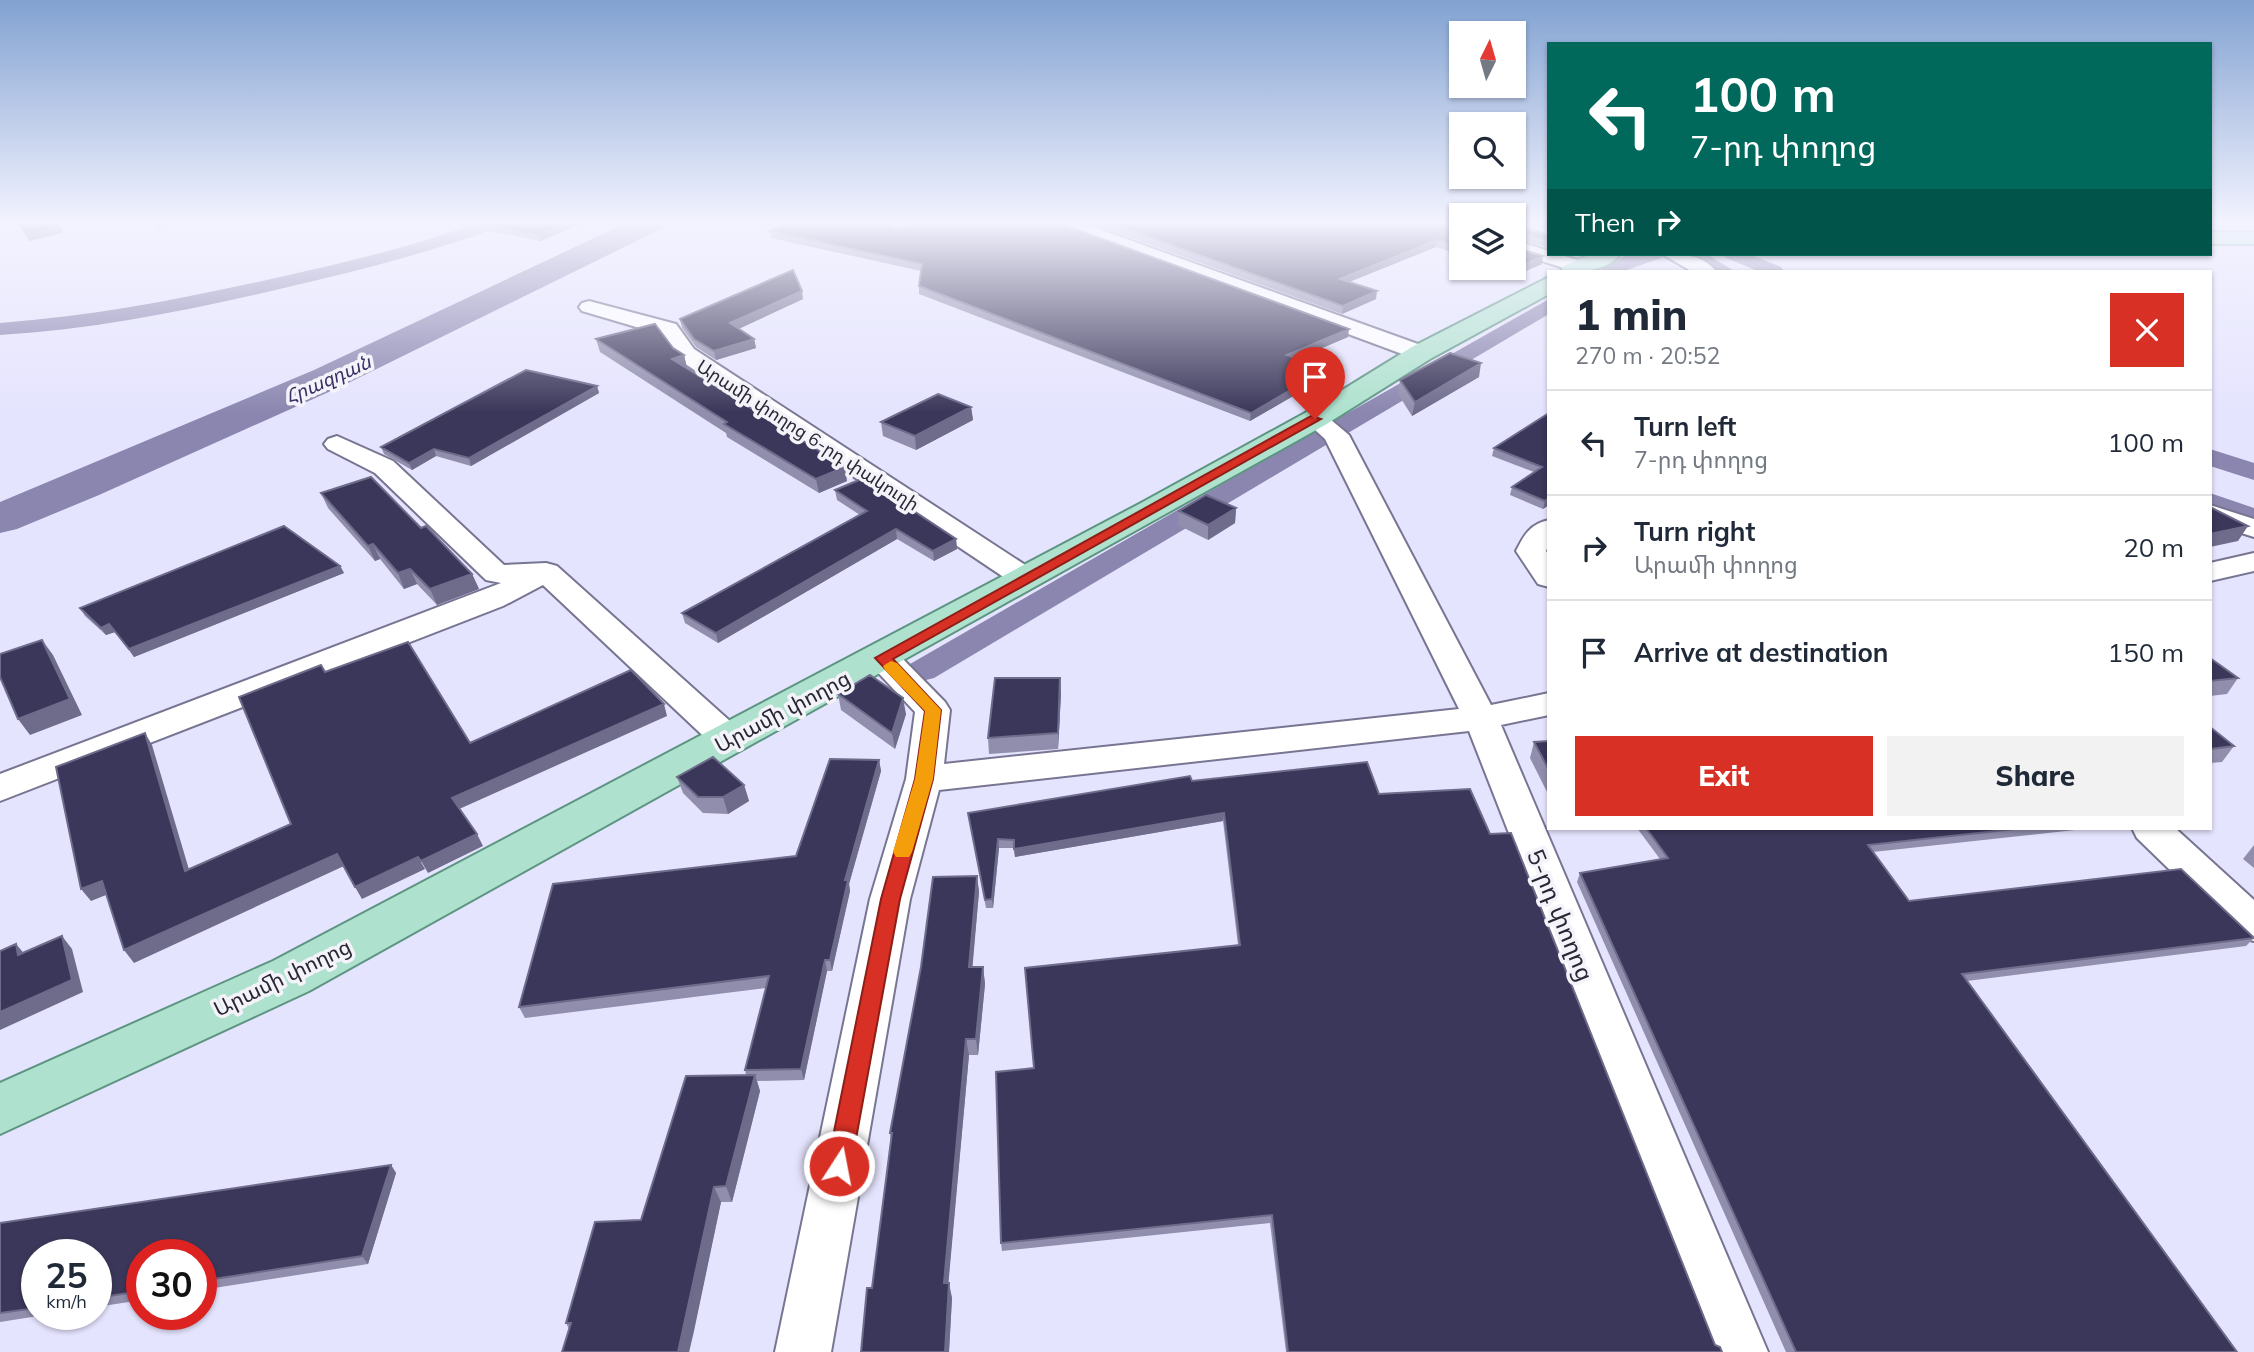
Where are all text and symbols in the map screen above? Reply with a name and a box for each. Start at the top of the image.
north arrow [1449,21,1526,98]
map controls [1449,21,1526,280]
text: 100 m [1690,63,1836,124]
icon: left [1575,70,1666,161]
button: search [1449,112,1526,189]
text: 7-րդ փողոց [1690,126,1876,166]
button: layers [1449,203,1526,280]
icon: right [1649,203,1687,241]
text: Then [1575,206,1635,239]
text: 1 min [1575,288,1688,341]
button: close [2110,293,2184,367]
text: 270 m · 20:52 [1575,341,1720,370]
pin [1285,347,1345,419]
water label: Հրազդան [282,349,376,408]
street label: Արամի փողոց 6-րդ փակուղի [692,354,924,516]
icon: arrive [1296,358,1334,396]
text: Turn left [1634,410,1736,443]
icon: left [1575,424,1613,462]
text: 100 m [2108,426,2184,459]
text: 7-րդ փողոց [1634,445,1768,474]
text: Turn right [1634,515,1755,548]
icon: right [1575,529,1613,567]
text: 20 m [2123,531,2184,564]
text: Արամի փողոց [1634,550,1798,579]
icon: arrive [1575,634,1613,672]
text: Arrive at destination [1634,636,1889,669]
text: 150 m [2108,636,2184,669]
street label: Արամի փողոց [710,664,854,758]
button: Exit [1575,736,1873,816]
button: Share [1887,736,2184,816]
street label: 5-րդ փողոց [1521,845,1601,985]
street label: Արամի փողոց [209,933,355,1021]
position arrow [802,1129,876,1203]
speed limit sign: 30 [126,1239,217,1330]
text: 25 [45,1253,88,1297]
text: km/h [46,1290,87,1313]

